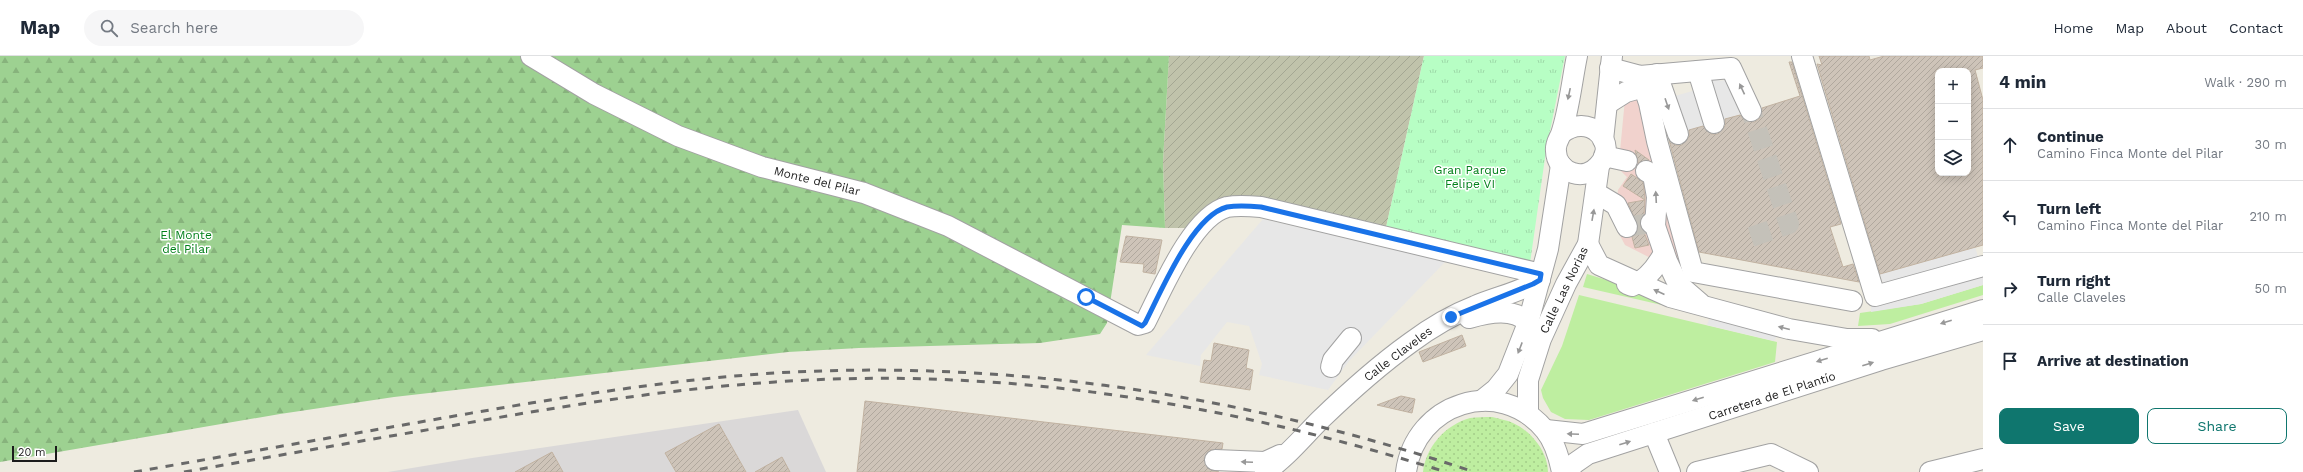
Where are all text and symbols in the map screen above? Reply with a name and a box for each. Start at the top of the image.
search box [84,10,364,46]
text: Map [20,16,60,39]
icon: search [98,17,120,39]
text: Search here [130,19,218,37]
text: Home [2053,20,2093,36]
text: Map [2115,20,2144,36]
text: About [2166,20,2207,36]
text: Contact [2229,20,2283,36]
map controls [1935,68,1971,176]
button: + [1935,68,1971,104]
text: 4 min [1999,72,2046,92]
text: Walk · 290 m [2204,75,2287,90]
one-way arrow [1738,83,1744,95]
one-way arrow [1566,88,1572,100]
one-way arrow [1665,98,1671,110]
button: − [1935,104,1971,140]
text: Continue [2037,128,2104,146]
icon: ahead [1999,134,2021,156]
text: 30 m [2255,137,2287,152]
button: layers [1935,140,1971,176]
text: Camino Finca Monte del Pilar [2037,146,2223,161]
park label: Gran Parque Felipe VI [1434,163,1506,191]
street label: Monte del Pilar [772,164,862,199]
one-way arrow [1653,190,1659,203]
text: Turn left [2037,200,2101,218]
icon: left [1999,206,2021,228]
one-way arrow [1590,209,1596,221]
text: 210 m [2249,209,2287,224]
text: Camino Finca Monte del Pilar [2037,218,2223,233]
park label: El Monte del Pilar [160,228,212,256]
street label: Calle Las Norias [1537,244,1591,336]
text: Turn right [2037,272,2110,290]
icon: right [1999,278,2021,300]
text: 50 m [2255,281,2287,296]
route start [1077,288,1095,306]
one-way arrow [1654,289,1665,295]
text: Calle Claveles [2037,290,2126,305]
route end [1442,308,1460,326]
one-way arrow [1940,319,1952,325]
street label: Calle Claveles [1361,324,1435,384]
one-way arrow [1778,325,1790,331]
one-way arrow [1516,342,1522,354]
icon: arrive [1999,350,2021,372]
text: Arrive at destination [2037,352,2189,370]
one-way arrow [1815,357,1827,363]
one-way arrow [1863,361,1875,367]
street label: Carretera de El Plantío [1707,369,1837,423]
one-way arrow [1691,396,1703,402]
button: Save [1999,408,2139,444]
button: Share [2147,408,2287,444]
one-way arrow [1567,430,1579,437]
one-way arrow [1619,440,1631,446]
scale bar [12,444,57,463]
text: 20 m [18,446,46,459]
one-way arrow [1241,458,1253,465]

